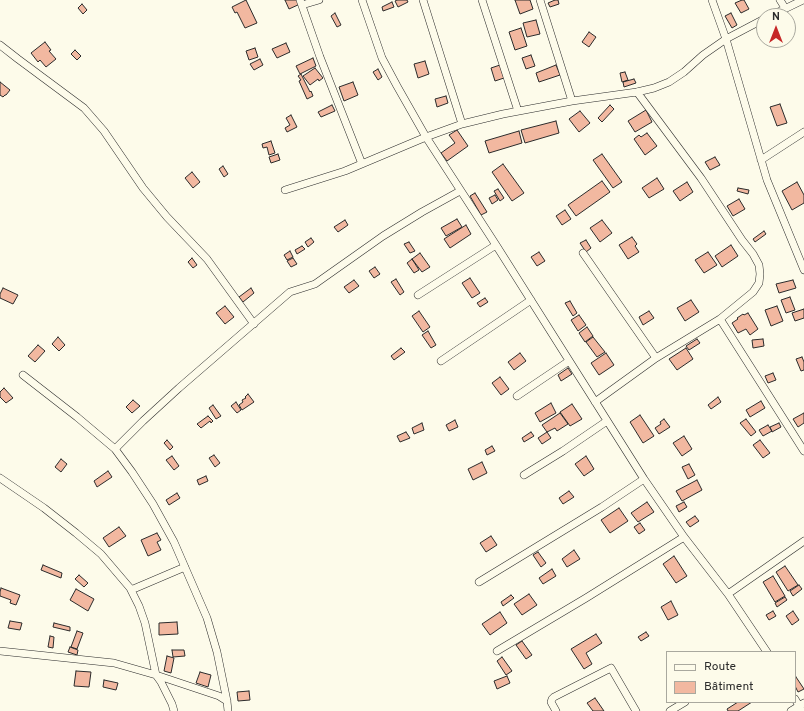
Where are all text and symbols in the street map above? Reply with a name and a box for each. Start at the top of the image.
north arrow [756,8,796,48]
text: N [772,10,780,24]
legend [666,651,796,703]
text: Route [704,659,736,675]
text: Bâtiment [704,679,754,695]

